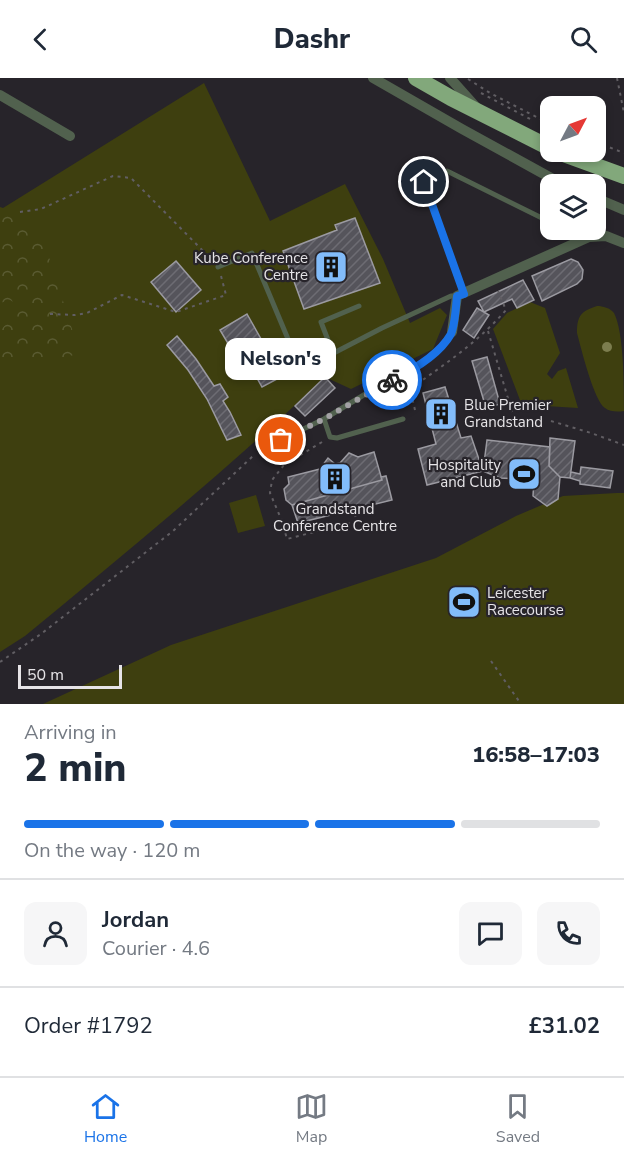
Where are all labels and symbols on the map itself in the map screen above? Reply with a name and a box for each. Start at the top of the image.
north arrow [540,96,606,162]
pin [398,156,449,207]
place label: Kube Conference Centre [194,248,308,285]
building icon: Kube Conference Centre [313,249,349,285]
callout: Nelson's [226,338,336,380]
courier [362,350,422,410]
place label: Blue Premier Grandstand [464,395,552,432]
building icon: Blue Premier Grandstand [423,396,459,432]
pin [255,414,306,465]
place label: Hospitality and Club [428,455,501,492]
sports icon: Hospitality and Club [506,456,542,492]
building icon: Grandstand Conference Centre [317,461,353,497]
place label: Grandstand Conference Centre [273,499,397,536]
place label: Leicester Racecourse [487,583,564,620]
sports icon: Leicester Racecourse [446,584,482,620]
scale bar [18,662,122,690]

